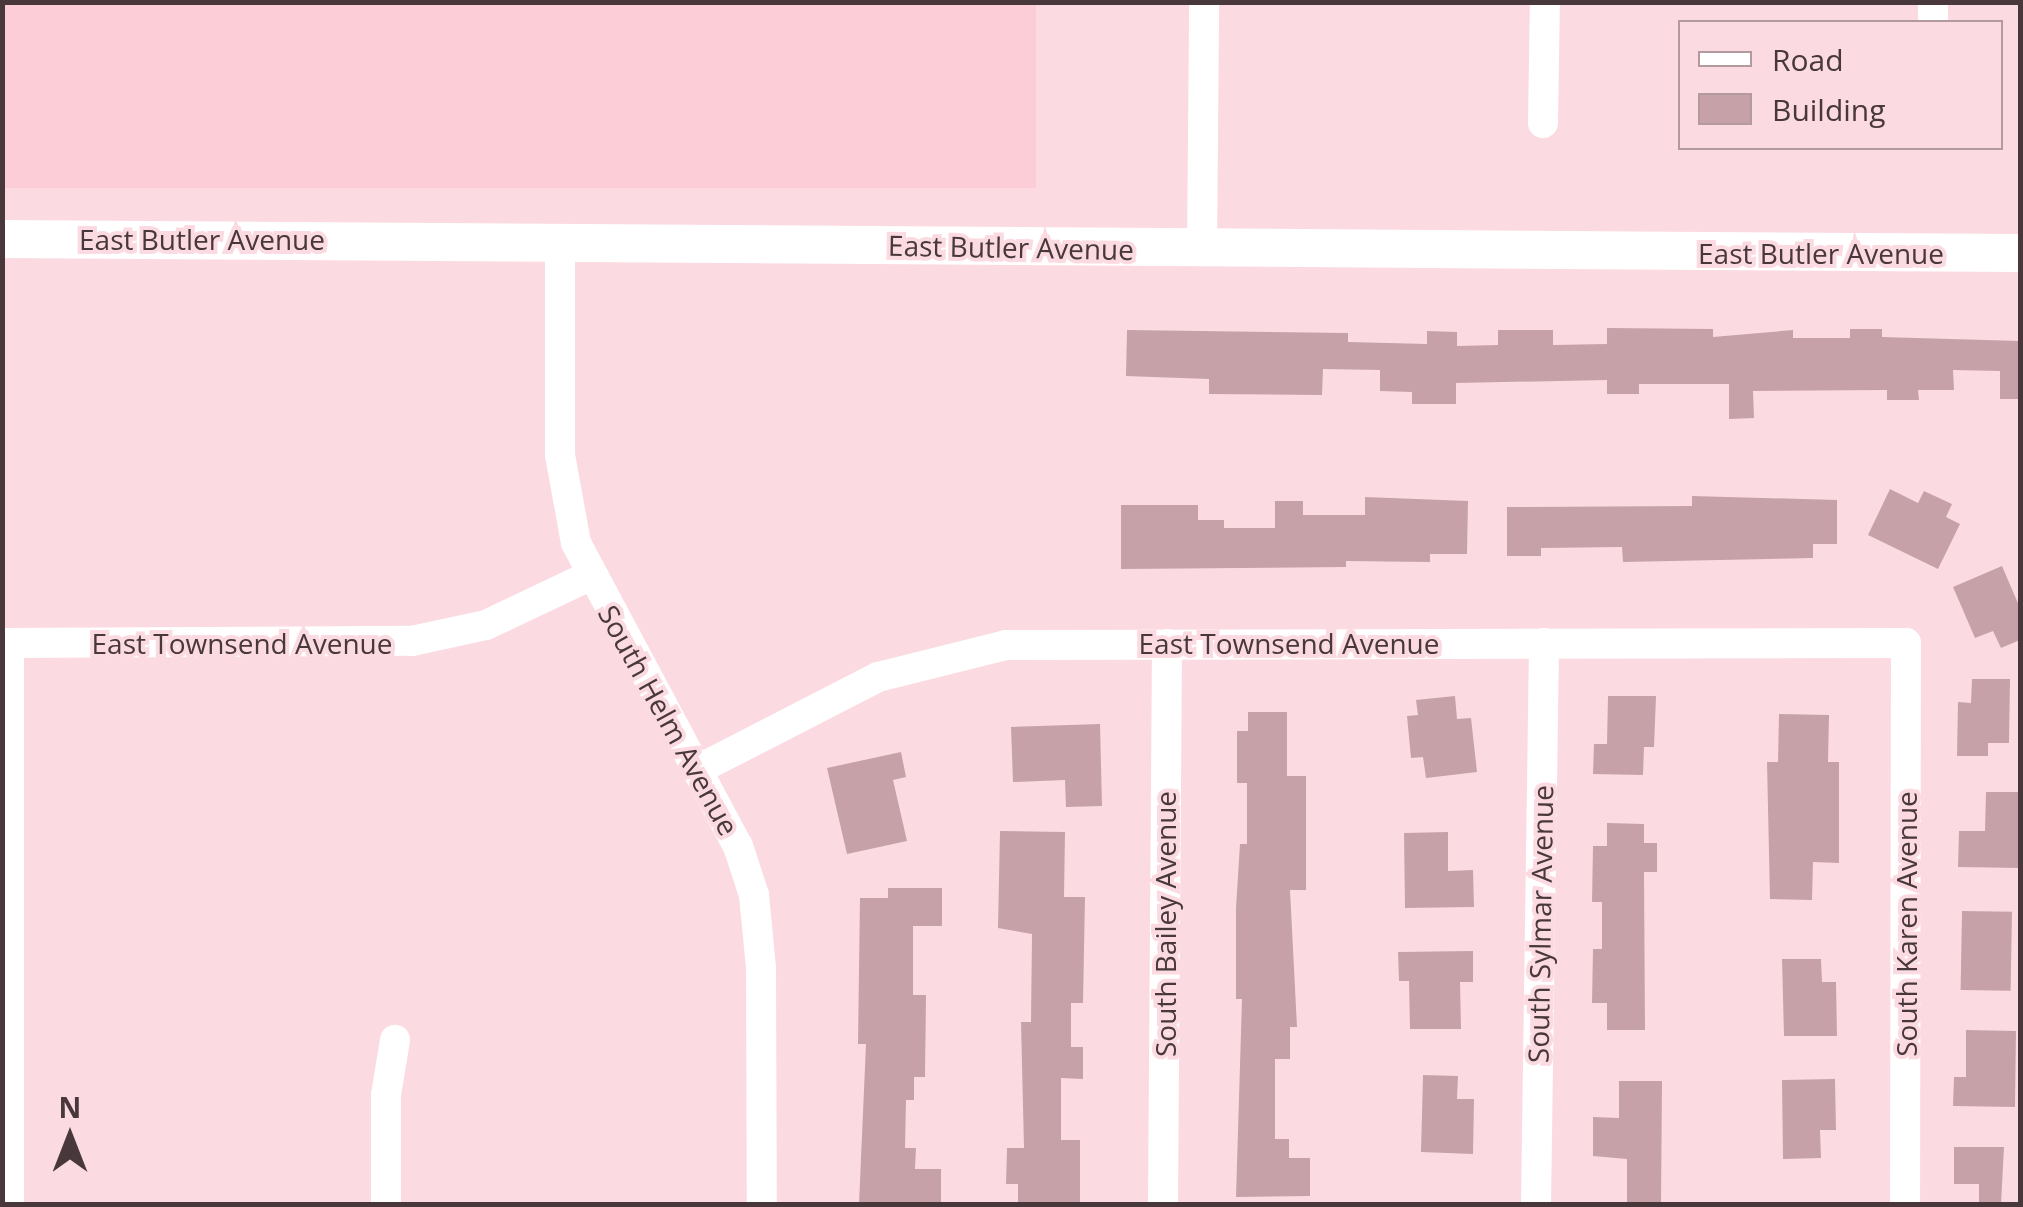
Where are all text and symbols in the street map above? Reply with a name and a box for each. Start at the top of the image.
legend [1678,20,2003,150]
text: Road [1772,39,1844,80]
text: Building [1772,89,1886,130]
street label: East Butler Avenue [79,222,325,256]
street label: East Butler Avenue [888,228,1134,266]
street label: East Butler Avenue [1698,236,1944,270]
street label: South Helm Avenue [592,599,746,841]
street label: East Townsend Avenue [92,626,392,660]
street label: East Townsend Avenue [1139,626,1439,660]
street label: South Sylmar Avenue [1521,785,1559,1063]
street label: South Bailey Avenue [1148,791,1182,1057]
street label: South Karen Avenue [1889,791,1923,1057]
north arrow [20,1087,120,1187]
text: N [59,1088,81,1126]

